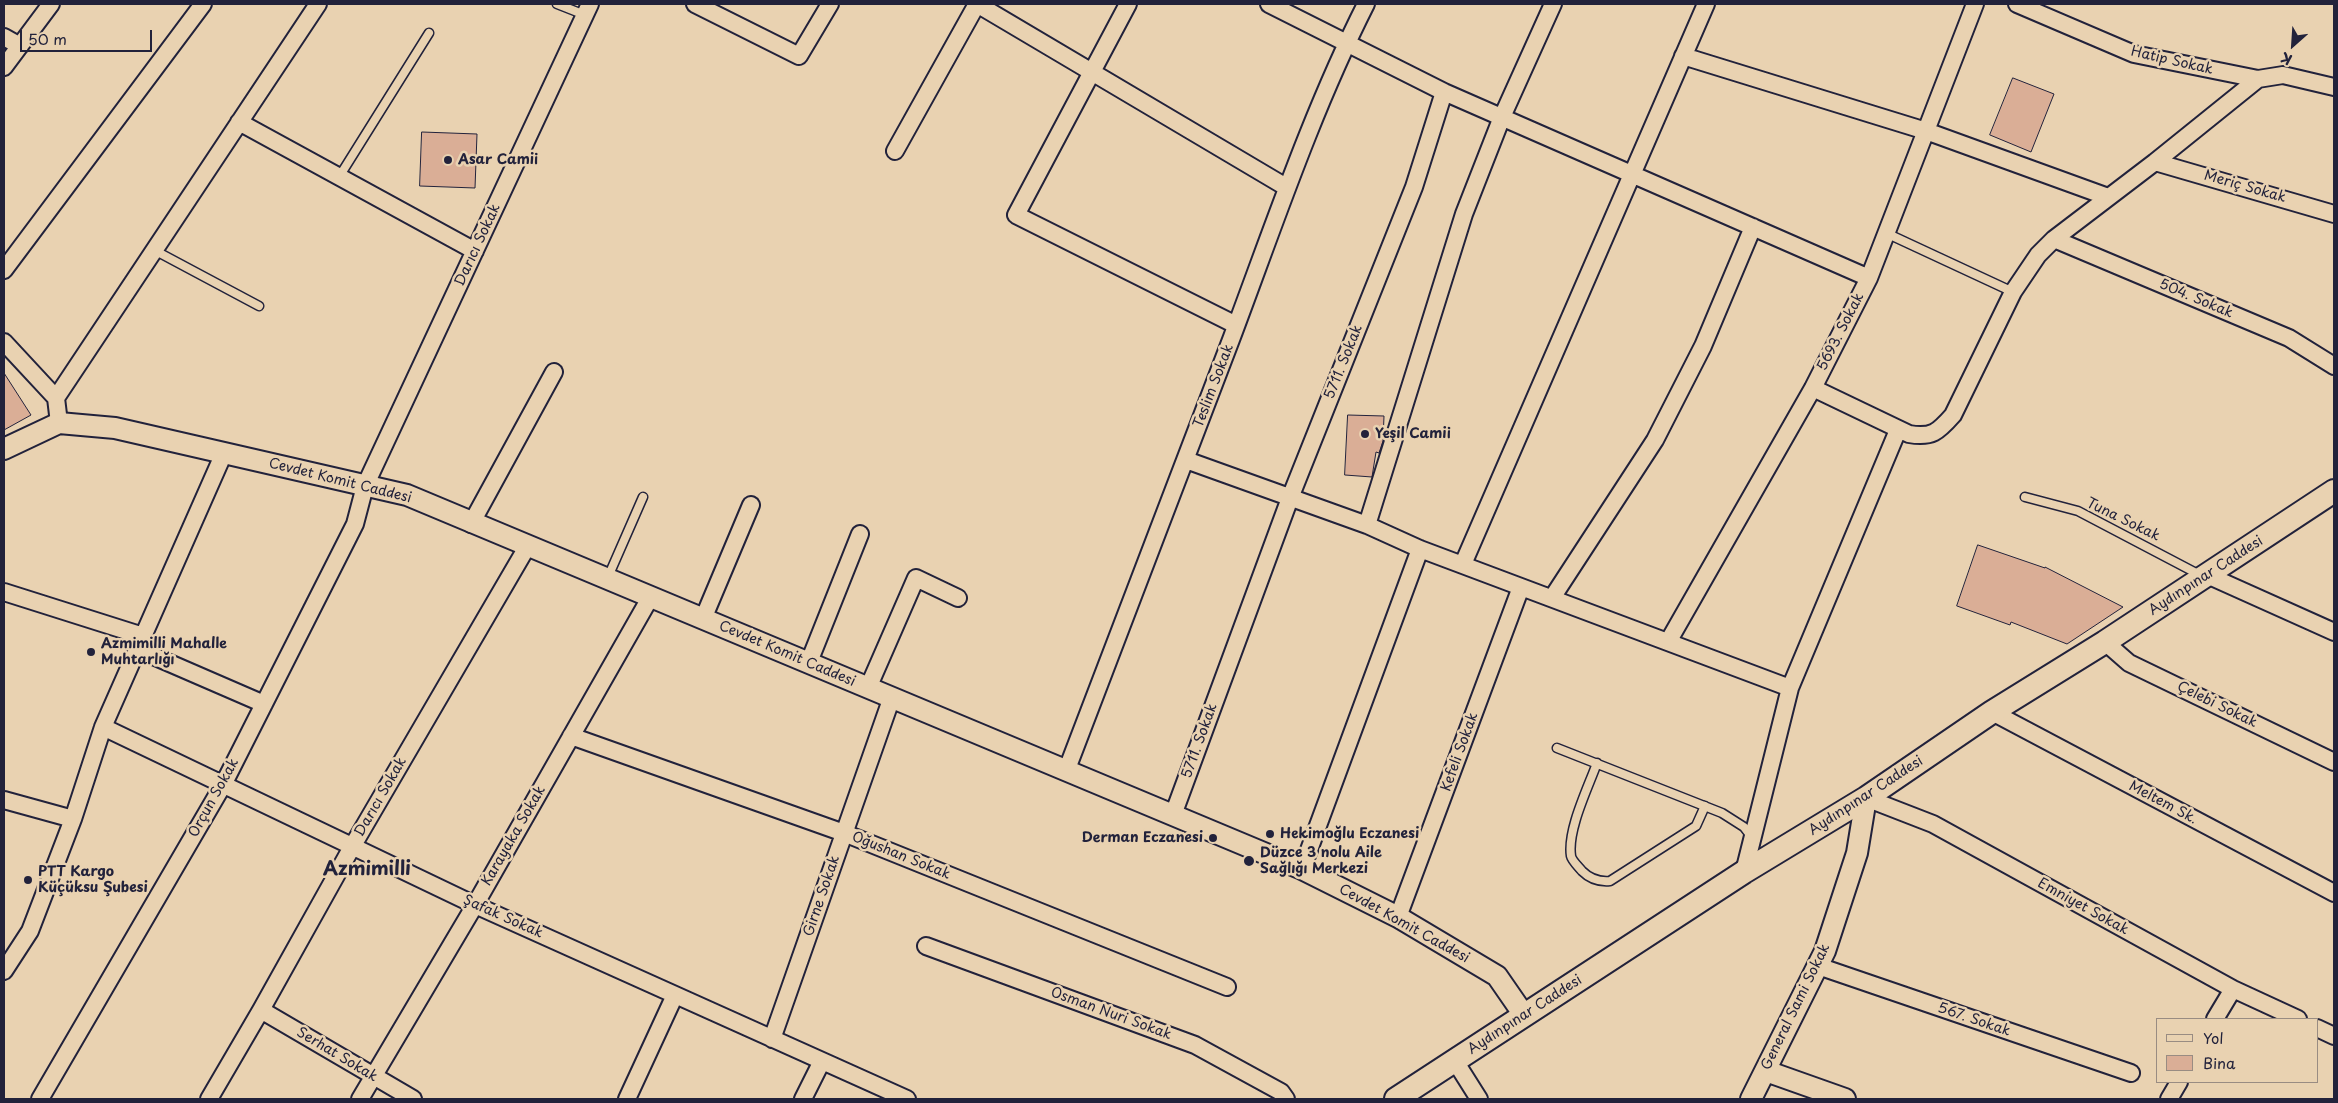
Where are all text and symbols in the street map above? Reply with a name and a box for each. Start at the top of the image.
scale bar [22,20,155,52]
north arrow [2268,20,2318,70]
text: 50 m [28,27,67,50]
street label: Hatip Sokak [2129,43,2215,79]
text: K [2277,47,2295,71]
place label: Asar Camii [458,152,538,168]
marker: Asar Camii [442,154,454,166]
street label: Meriç Sokak [2202,167,2288,207]
street label: Darıcı Sokak [452,201,504,289]
street label: 504. Sokak [2156,276,2236,322]
street label: 5693. Sokak [1814,290,1868,374]
street label: 5711. Sokak [1321,322,1367,402]
street label: Teslim Sokak [1190,342,1238,430]
place label: Yeşil Camii [1375,426,1451,442]
marker: Yeşil Camii [1359,428,1371,440]
street label: Cevdet Komit Caddesi [267,455,413,507]
street label: Tuna Sokak [2083,495,2163,545]
street label: Aydınpınar Caddesi [2146,533,2266,619]
street label: Cevdet Komit Caddesi [716,618,858,690]
place label: Azmimilli Mahalle Muhtarlığı [101,636,227,669]
marker: Azmimilli Mahalle Muhtarlığı [85,646,97,658]
street label: Çelebi Sokak [2174,678,2260,732]
street label: 5711. Sokak [1179,701,1221,781]
street label: Kefeli Sokak [1438,710,1482,794]
street label: Aydınpınar Caddesi [1806,753,1926,839]
street label: Darıcı Sokak [352,754,410,840]
street label: Orçun Sokak [185,756,243,840]
street label: Meltem Sk. [2126,778,2200,828]
street label: Karayaka Sokak [478,783,550,889]
place label: Hekimoğlu Eczanesi [1280,826,1419,842]
marker: Hekimoğlu Eczanesi [1264,828,1276,840]
street label: Oğushan Sokak [849,829,953,883]
place label: Derman Eczanesi [1082,830,1203,846]
marker: Derman Eczanesi [1207,832,1219,844]
place label: Düzce 3 nolu Aile Sağlığı Merkezi [1260,845,1382,878]
street label: Girne Sokak [800,853,844,939]
marker: Düzce 3 nolu Aile Sağlığı Merkezi [1242,854,1256,868]
district label: Azmimilli [323,859,411,881]
place label: PTT Kargo Küçüksu Şubesi [38,864,148,896]
marker: PTT Kargo Küçüksu Şubesi [22,874,34,886]
street label: Emniyet Sokak [2035,875,2131,939]
street label: Cevdet Komit Caddesi [1336,881,1472,967]
street label: Şafak Sokak [460,892,546,942]
street label: General Sami Sokak [1758,941,1834,1073]
street label: Aydınpınar Caddesi [1465,972,1585,1058]
street label: Osman Nuri Sokak [1048,984,1174,1044]
street label: 567. Sokak [1935,1000,2013,1040]
legend [2156,1018,2318,1083]
street label: Serhat Sokak [293,1024,381,1086]
text: Yol [2203,1026,2224,1049]
text: Bina [2203,1051,2235,1074]

